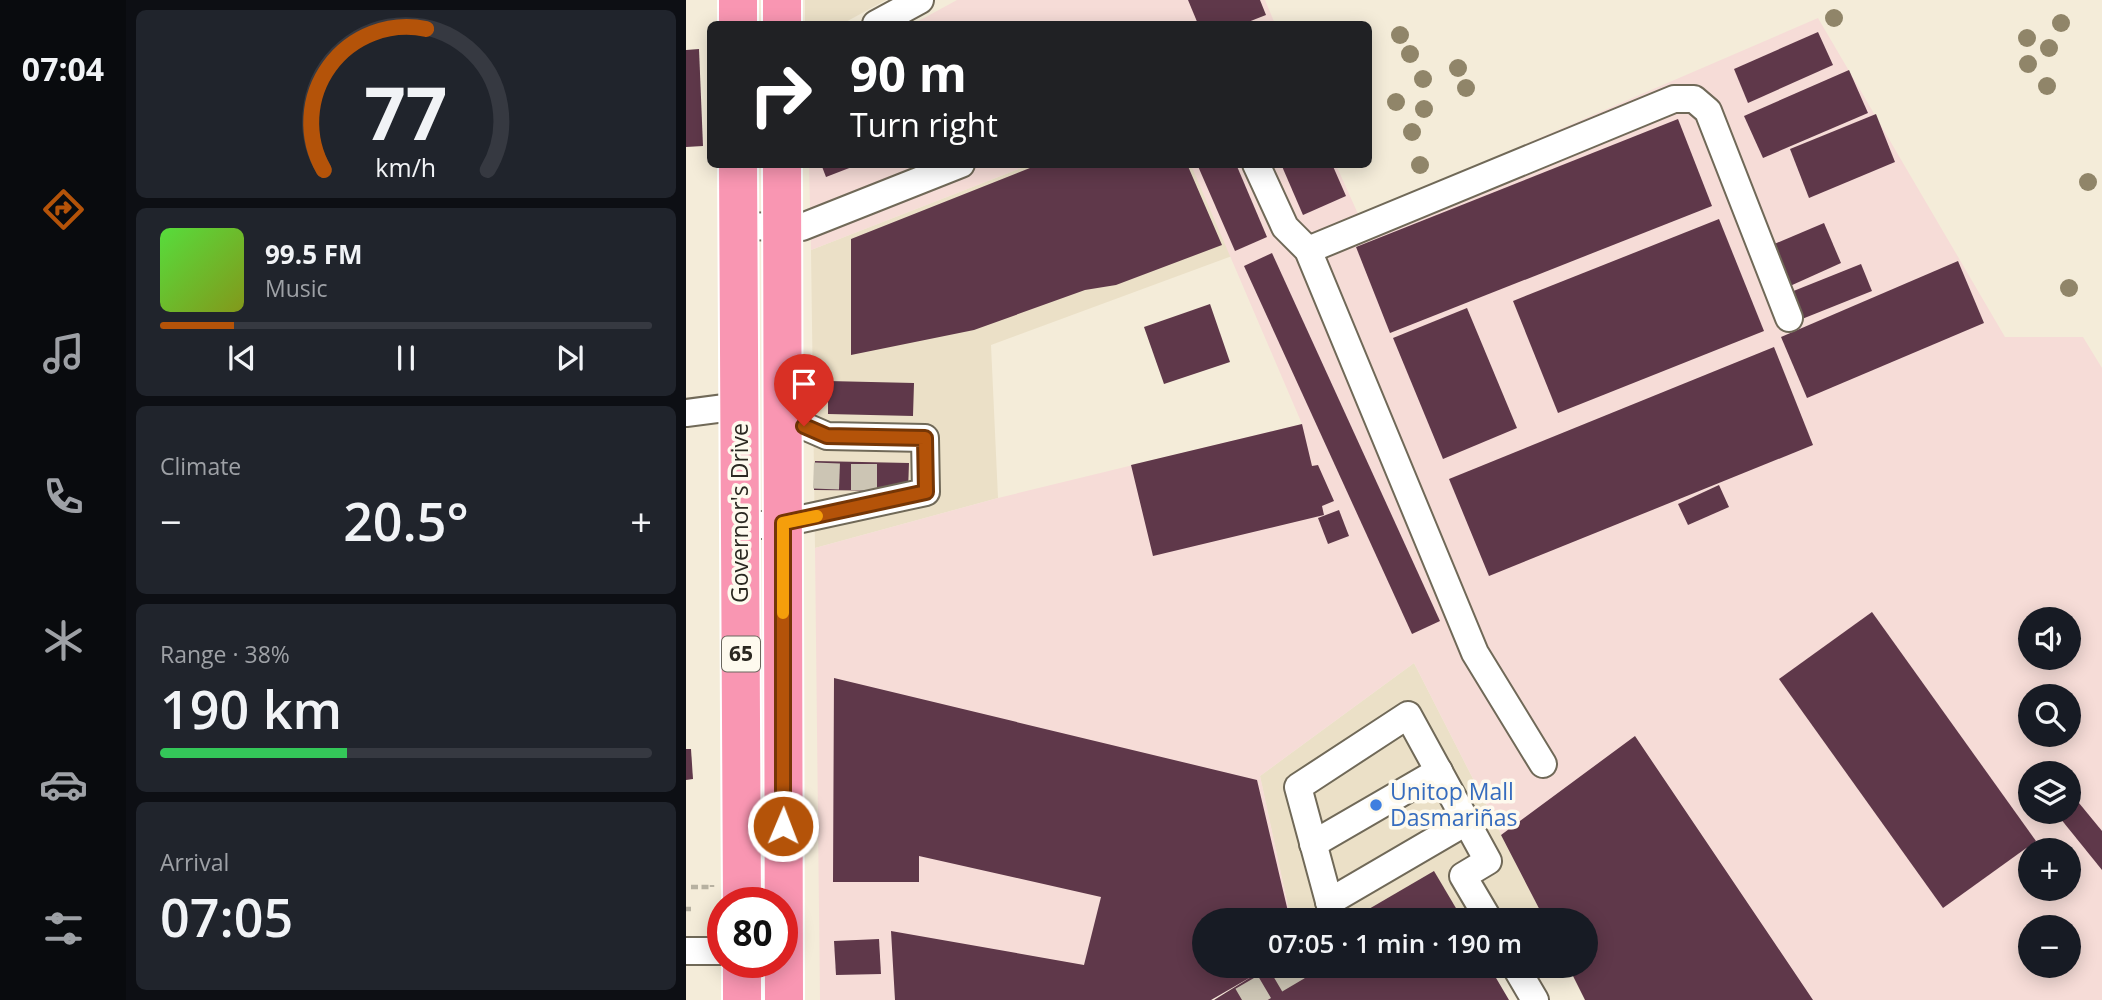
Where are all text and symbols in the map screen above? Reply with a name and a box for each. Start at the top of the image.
text: 90 m [850,40,967,106]
text: 07:04 [22,47,104,90]
icon: right [735,49,826,140]
text: 77 [364,62,448,161]
text: Turn right [850,103,998,146]
text: km/h [376,150,436,184]
icon: directions [39,185,88,234]
text: 99.5 FM [265,236,363,272]
text: Music [265,272,328,304]
icon: music [39,329,88,378]
icon: previous [223,339,261,377]
icon: pause [387,339,425,377]
icon: next [551,339,589,377]
pin [774,354,834,426]
icon: arrive [785,365,823,403]
street label: Governor's Drive [723,423,755,603]
text: Climate [160,450,241,482]
icon: phone [39,472,88,521]
text: 20.5° [343,485,469,556]
text: − [160,495,182,547]
text: + [630,495,652,547]
map controls [2018,607,2081,978]
button: sound [2018,607,2081,670]
icon: climate [39,616,88,665]
road number: 65 [722,636,760,672]
text: Range · 38% [160,638,290,670]
text: 190 km [160,673,342,744]
button: search [2018,684,2081,747]
icon: car [39,760,88,809]
button: layers [2018,761,2081,824]
place label: Unitop Mall Dasmariñas [1390,775,1518,833]
position arrow [746,789,820,863]
marker: Unitop Mall Dasmariñas [1368,797,1384,813]
button: + [2018,838,2081,901]
text: Arrival [160,846,229,878]
text: 07:05 [160,881,293,952]
speed limit sign: 80 [707,887,798,978]
icon: filters [39,904,88,953]
button: − [2018,915,2081,978]
text: 07:05 · 1 min · 190 m [1268,925,1522,961]

